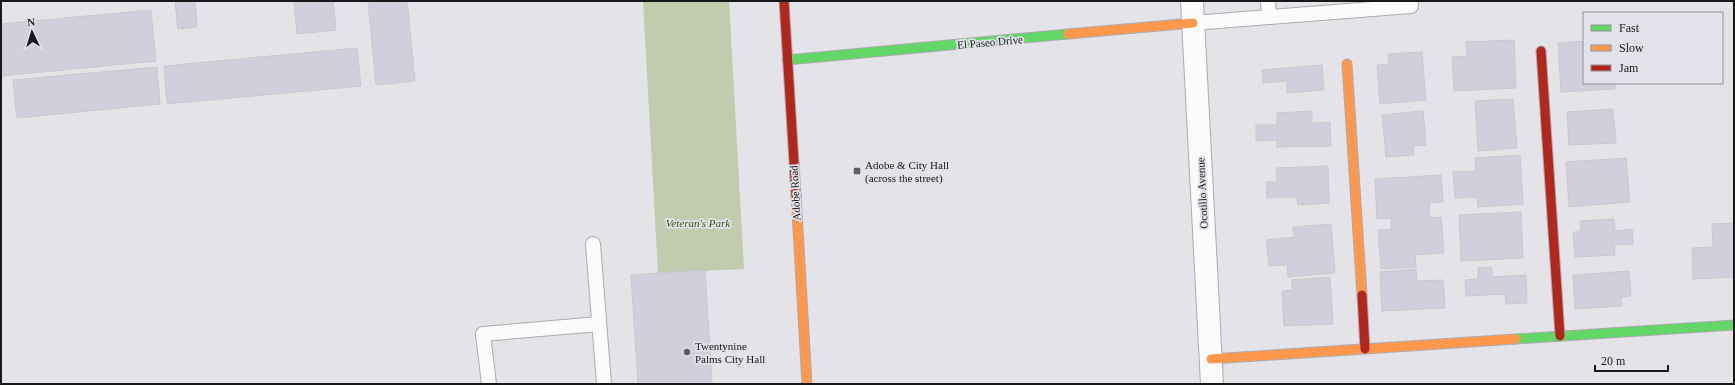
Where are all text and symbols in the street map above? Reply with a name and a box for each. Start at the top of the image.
north arrow [12,12,52,52]
legend [1583,12,1723,84]
text: N [27,16,36,28]
text: Fast [1619,21,1640,35]
street label: El Paseo Drive [957,33,1024,51]
text: Slow [1619,41,1644,55]
text: Jam [1619,61,1639,75]
street label: Ocotillo Avenue [1194,157,1210,229]
place label: Adobe & City Hall (across the street) [865,159,949,185]
street label: Adobe Road [788,165,802,221]
marker: Adobe & City Hall (across the street) [852,166,862,176]
park label: Veteran's Park [666,217,731,229]
place label: Twentynine Palms City Hall [695,340,765,365]
marker: Twentynine Palms City Hall [682,347,692,357]
scale bar [1595,347,1668,373]
text: 20 m [1601,354,1626,368]

